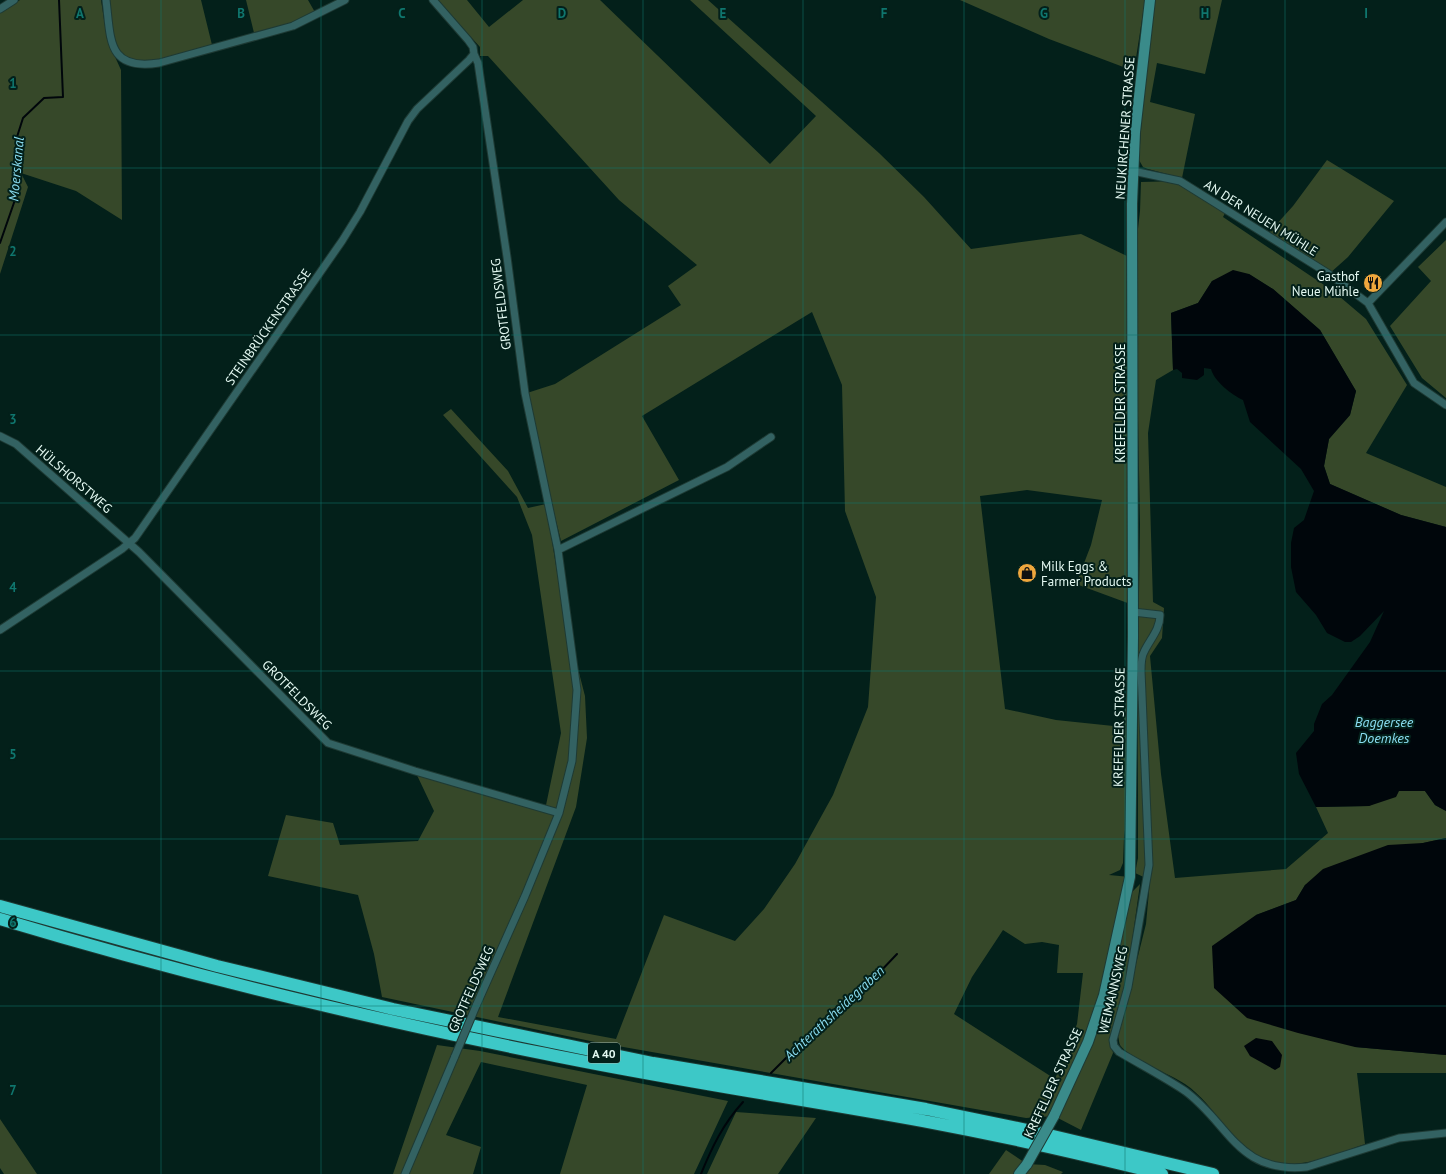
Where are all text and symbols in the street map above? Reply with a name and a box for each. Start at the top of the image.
text: A [76,5,84,22]
text: B [237,5,245,22]
text: C [398,5,406,22]
text: D [558,5,566,22]
text: E [720,5,727,22]
text: F [881,5,888,22]
text: G [1040,5,1048,22]
text: H [1201,5,1209,22]
text: I [1364,5,1368,22]
street label: NEUKIRCHENER STRASSE [1112,56,1138,200]
text: 1 [9,75,17,92]
water label: Moerskanal [4,136,28,202]
street label: AN DER NEUEN MÜHLE [1201,176,1321,260]
text: 2 [9,243,17,260]
street label: GROTFELDSWEG [487,257,515,351]
street label: STEINBRÜCKENSTRASSE [221,265,315,389]
place label: Gasthof Neue Mühle [1292,268,1360,300]
restaurant icon: Gasthof Neue Mühle [1362,272,1384,294]
street label: KREFELDER STRASSE [1112,343,1129,463]
text: 3 [9,411,17,428]
street label: HÜLSHORSTWEG [32,441,116,517]
place label: Milk Eggs & Farmer Products [1041,558,1132,590]
shop icon: Milk Eggs & Farmer Products [1016,562,1038,584]
text: 4 [9,579,17,596]
street label: GROTFELDSWEG [258,656,336,734]
street label: KREFELDER STRASSE [1109,667,1129,787]
water label: Baggersee Doemkes [1355,713,1414,747]
text: 5 [9,746,17,763]
text: 6 [9,914,17,931]
street label: GROTFELDSWEG [445,943,498,1035]
street label: WEIMANNSWEG [1095,944,1131,1036]
water label: Achterathsheidegraben [779,962,888,1065]
street label: KREFELDER STRASSE [1020,1025,1086,1141]
road number: A 40 [588,1043,620,1063]
text: 7 [9,1082,17,1099]

